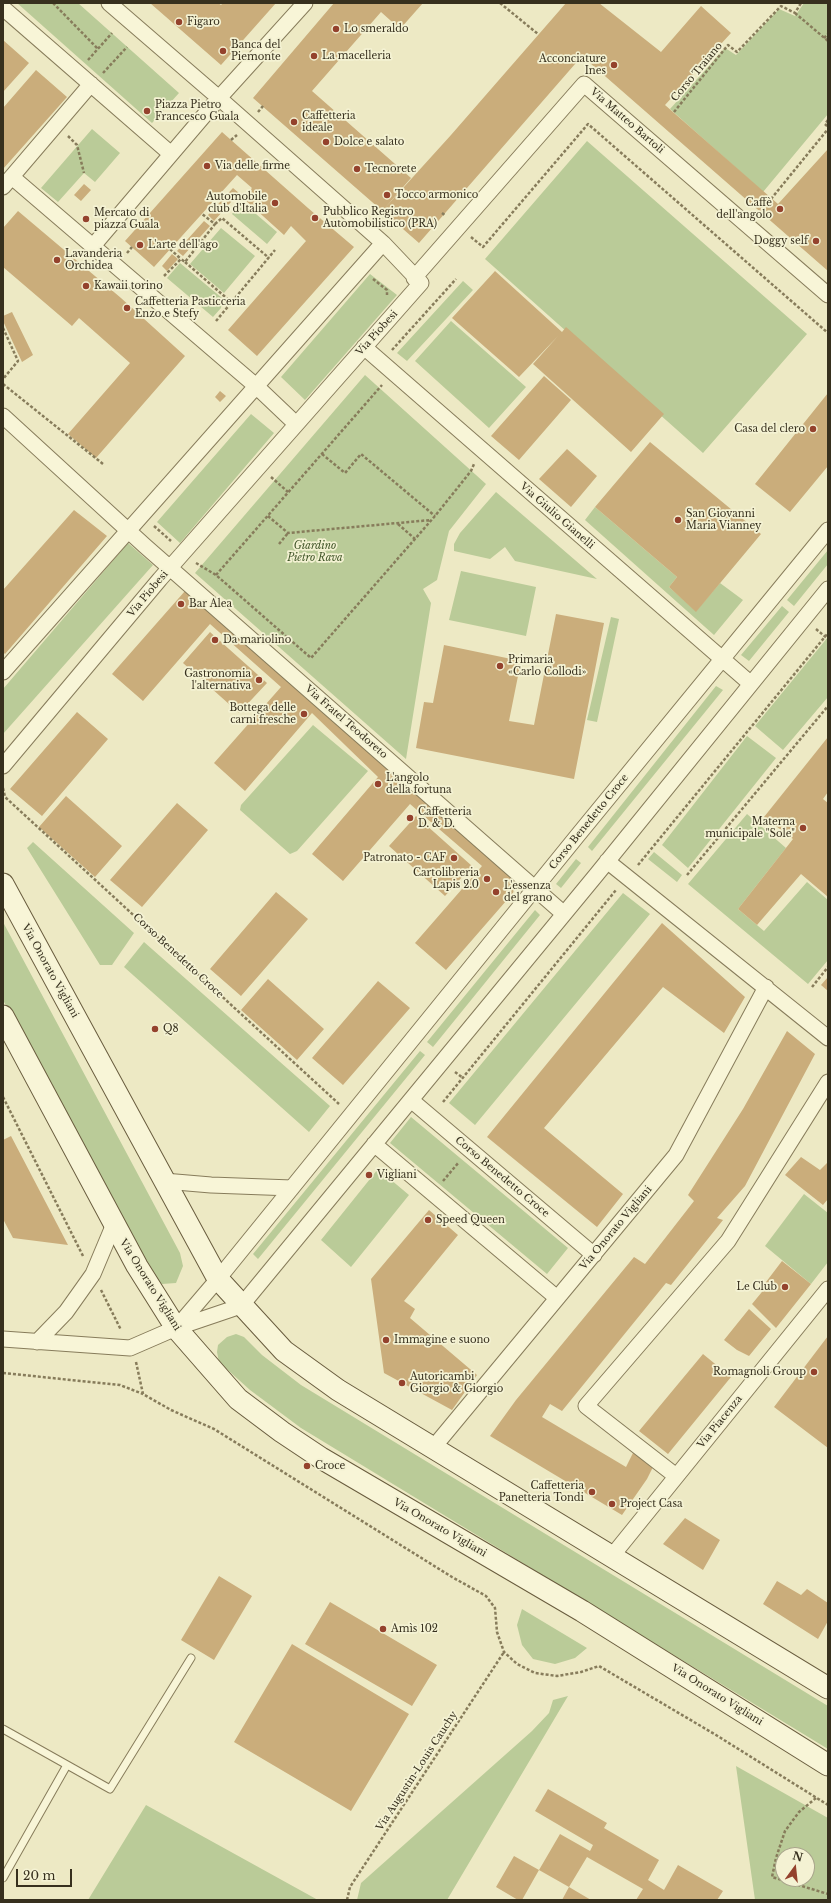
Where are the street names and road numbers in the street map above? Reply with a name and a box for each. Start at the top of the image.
street label: Corso Traiano [669,40,725,104]
street label: Via Matteo Bartoli [588,86,666,156]
street label: Via Piobesi [354,308,400,358]
street label: Via Giulio Gianelli [517,480,597,552]
street label: Via Piobesi [125,568,171,620]
street label: Via Fratel Teodoreto [302,683,390,761]
street label: Corso Benedetto Croce [547,772,631,872]
street label: Corso Benedetto Croce [130,911,226,1001]
street label: Via Onorato Vigliani [19,922,81,1020]
street label: Corso Benedetto Croce [453,1134,551,1220]
street label: Via Onorato Vigliani [577,1184,655,1272]
street label: Via Onorato Vigliani [117,1237,183,1333]
street label: Via Piacenza [695,1393,745,1451]
street label: Via Onorato Vigliani [391,1496,489,1560]
street label: Via Onorato Vigliani [669,1662,765,1728]
street label: Via Augustin-Louis Cauchy [374,1709,460,1833]

